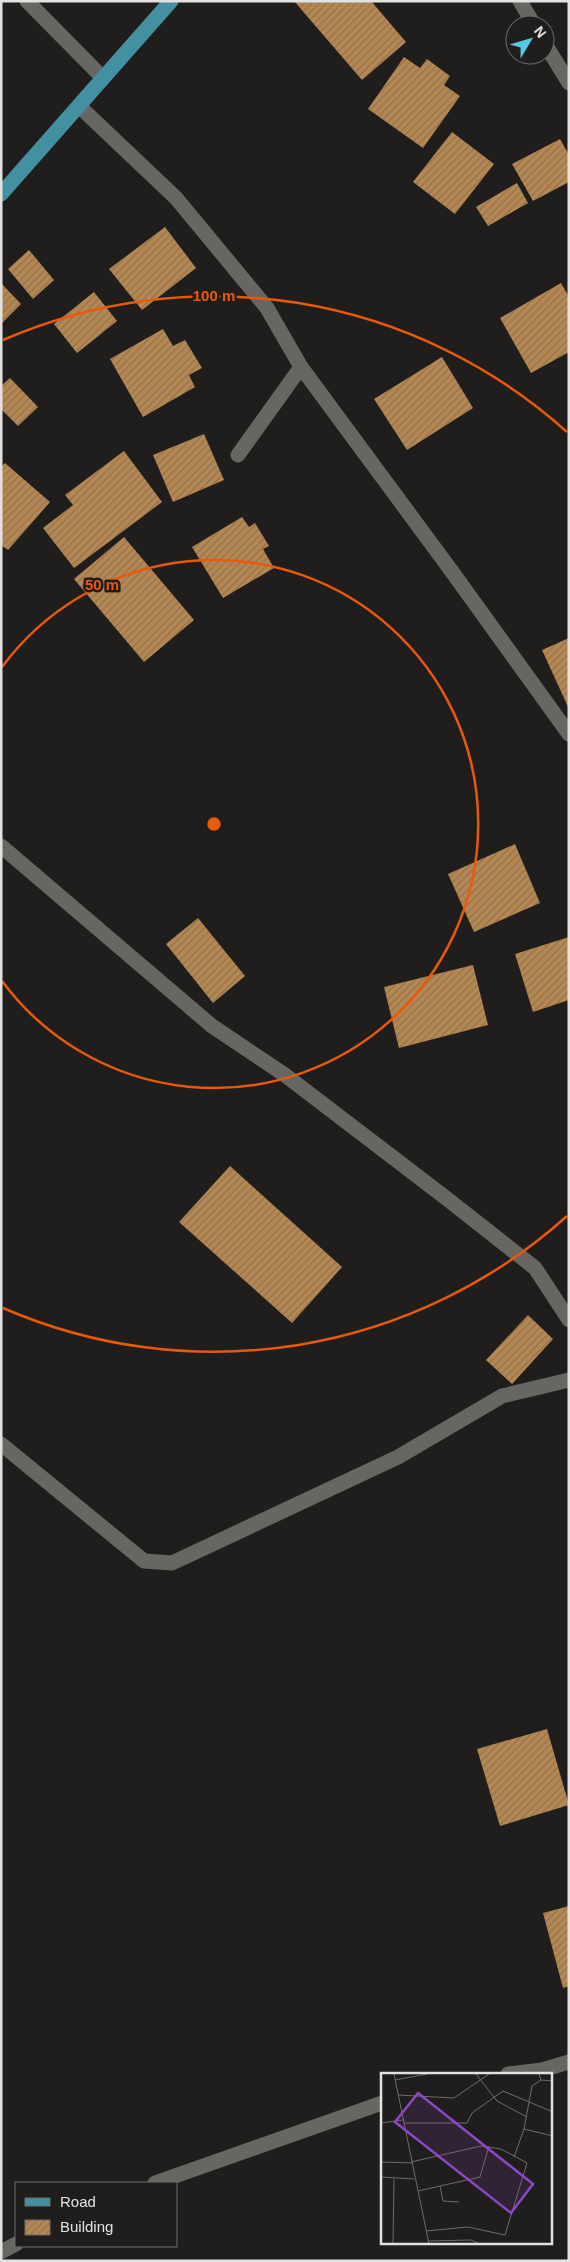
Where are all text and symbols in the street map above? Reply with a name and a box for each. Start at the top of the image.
north arrow [505,15,555,65]
text: N [531,23,550,41]
text: 100 m [193,287,235,304]
text: 50 m [85,576,119,593]
centre of rings [205,815,223,833]
inset map [381,2073,552,2244]
legend [15,2182,178,2247]
text: Road [60,2193,96,2210]
text: Building [60,2218,113,2235]

